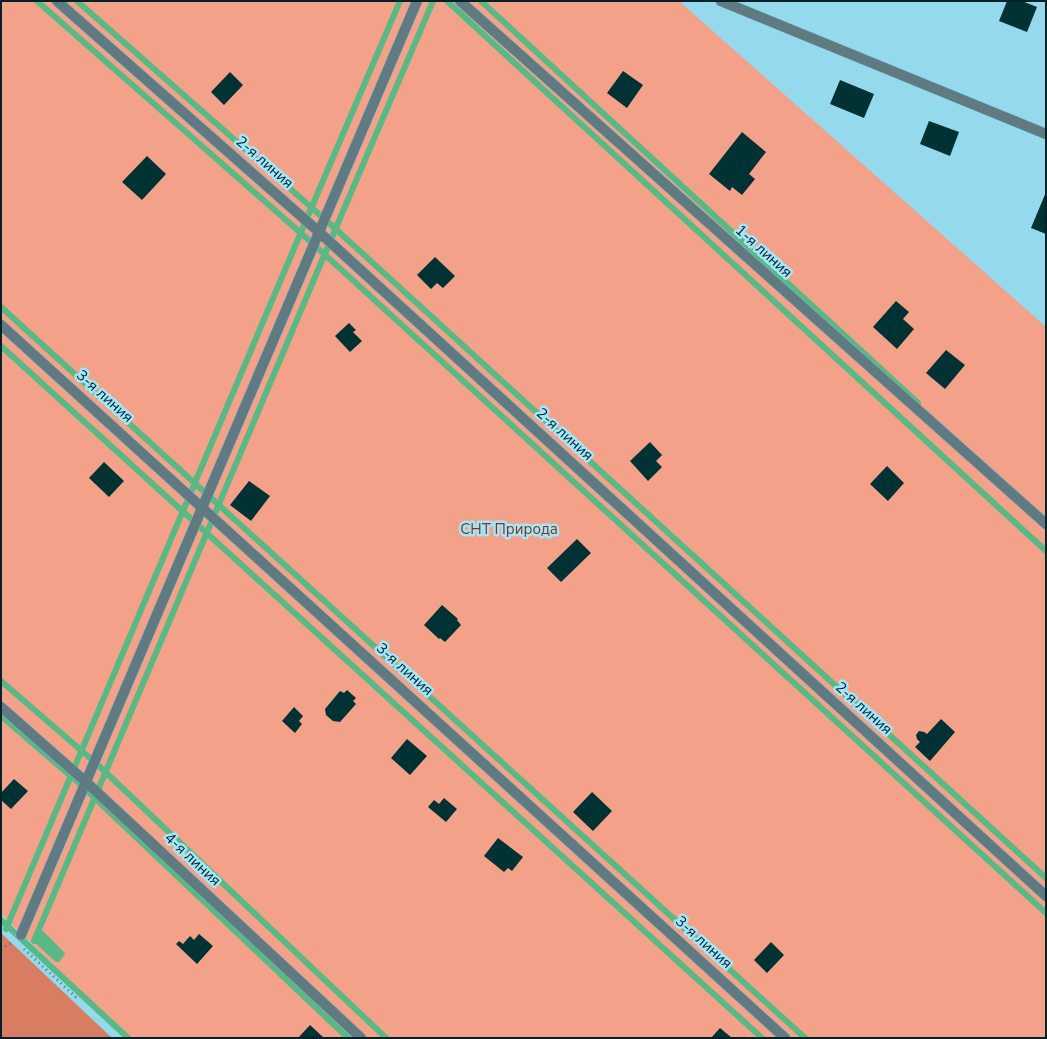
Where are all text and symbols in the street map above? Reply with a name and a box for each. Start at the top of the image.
street label: 2-я линия [232,133,296,193]
street label: 1-я линия [731,222,795,282]
street label: 3-я линия [72,367,136,427]
street label: 2-я линия [532,405,596,465]
park label: СНТ Природа [460,521,558,539]
street label: 3-я линия [372,640,436,700]
street label: 2-я линия [831,679,895,739]
street label: 4-я линия [160,829,224,891]
street label: 3-я линия [671,913,735,973]

